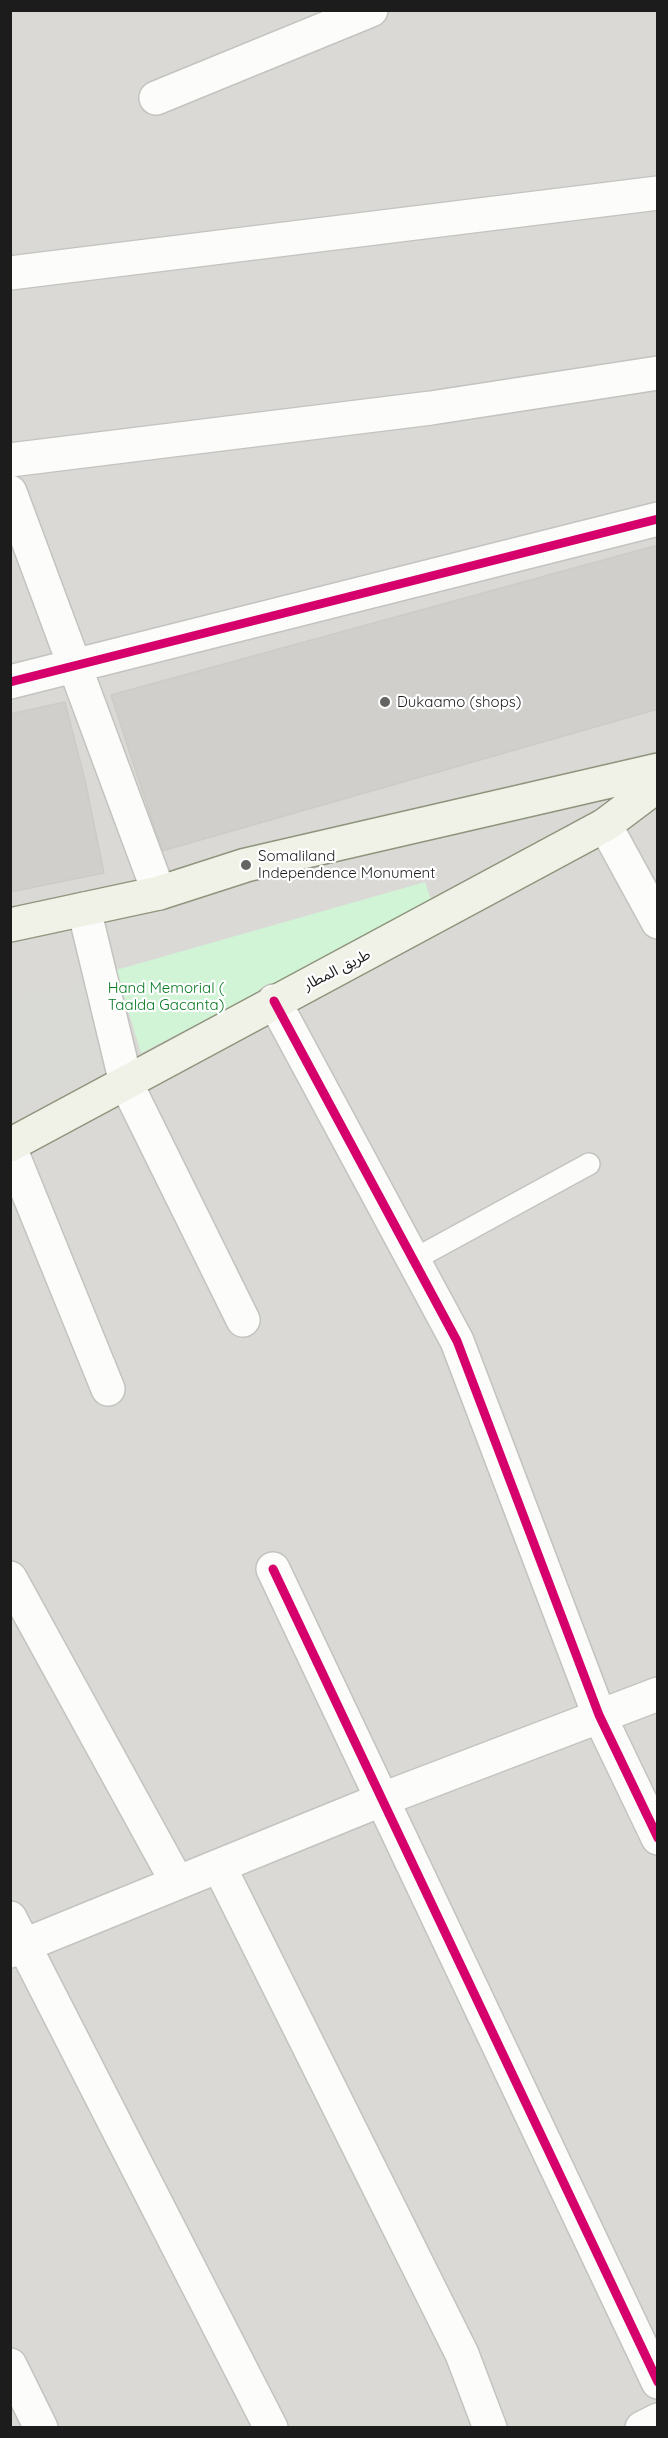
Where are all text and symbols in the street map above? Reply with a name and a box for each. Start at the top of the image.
place label: Dukaamo (shops) [397,693,521,711]
marker: Dukaamo (shops) [378,695,392,709]
place label: Somaliland Independence Monument [258,847,435,882]
marker: Somaliland Independence Monument [239,858,253,872]
street label: طريق المطار [300,945,374,995]
park label: Hand Memorial ( Taalda Gacanta) [108,979,224,1014]

